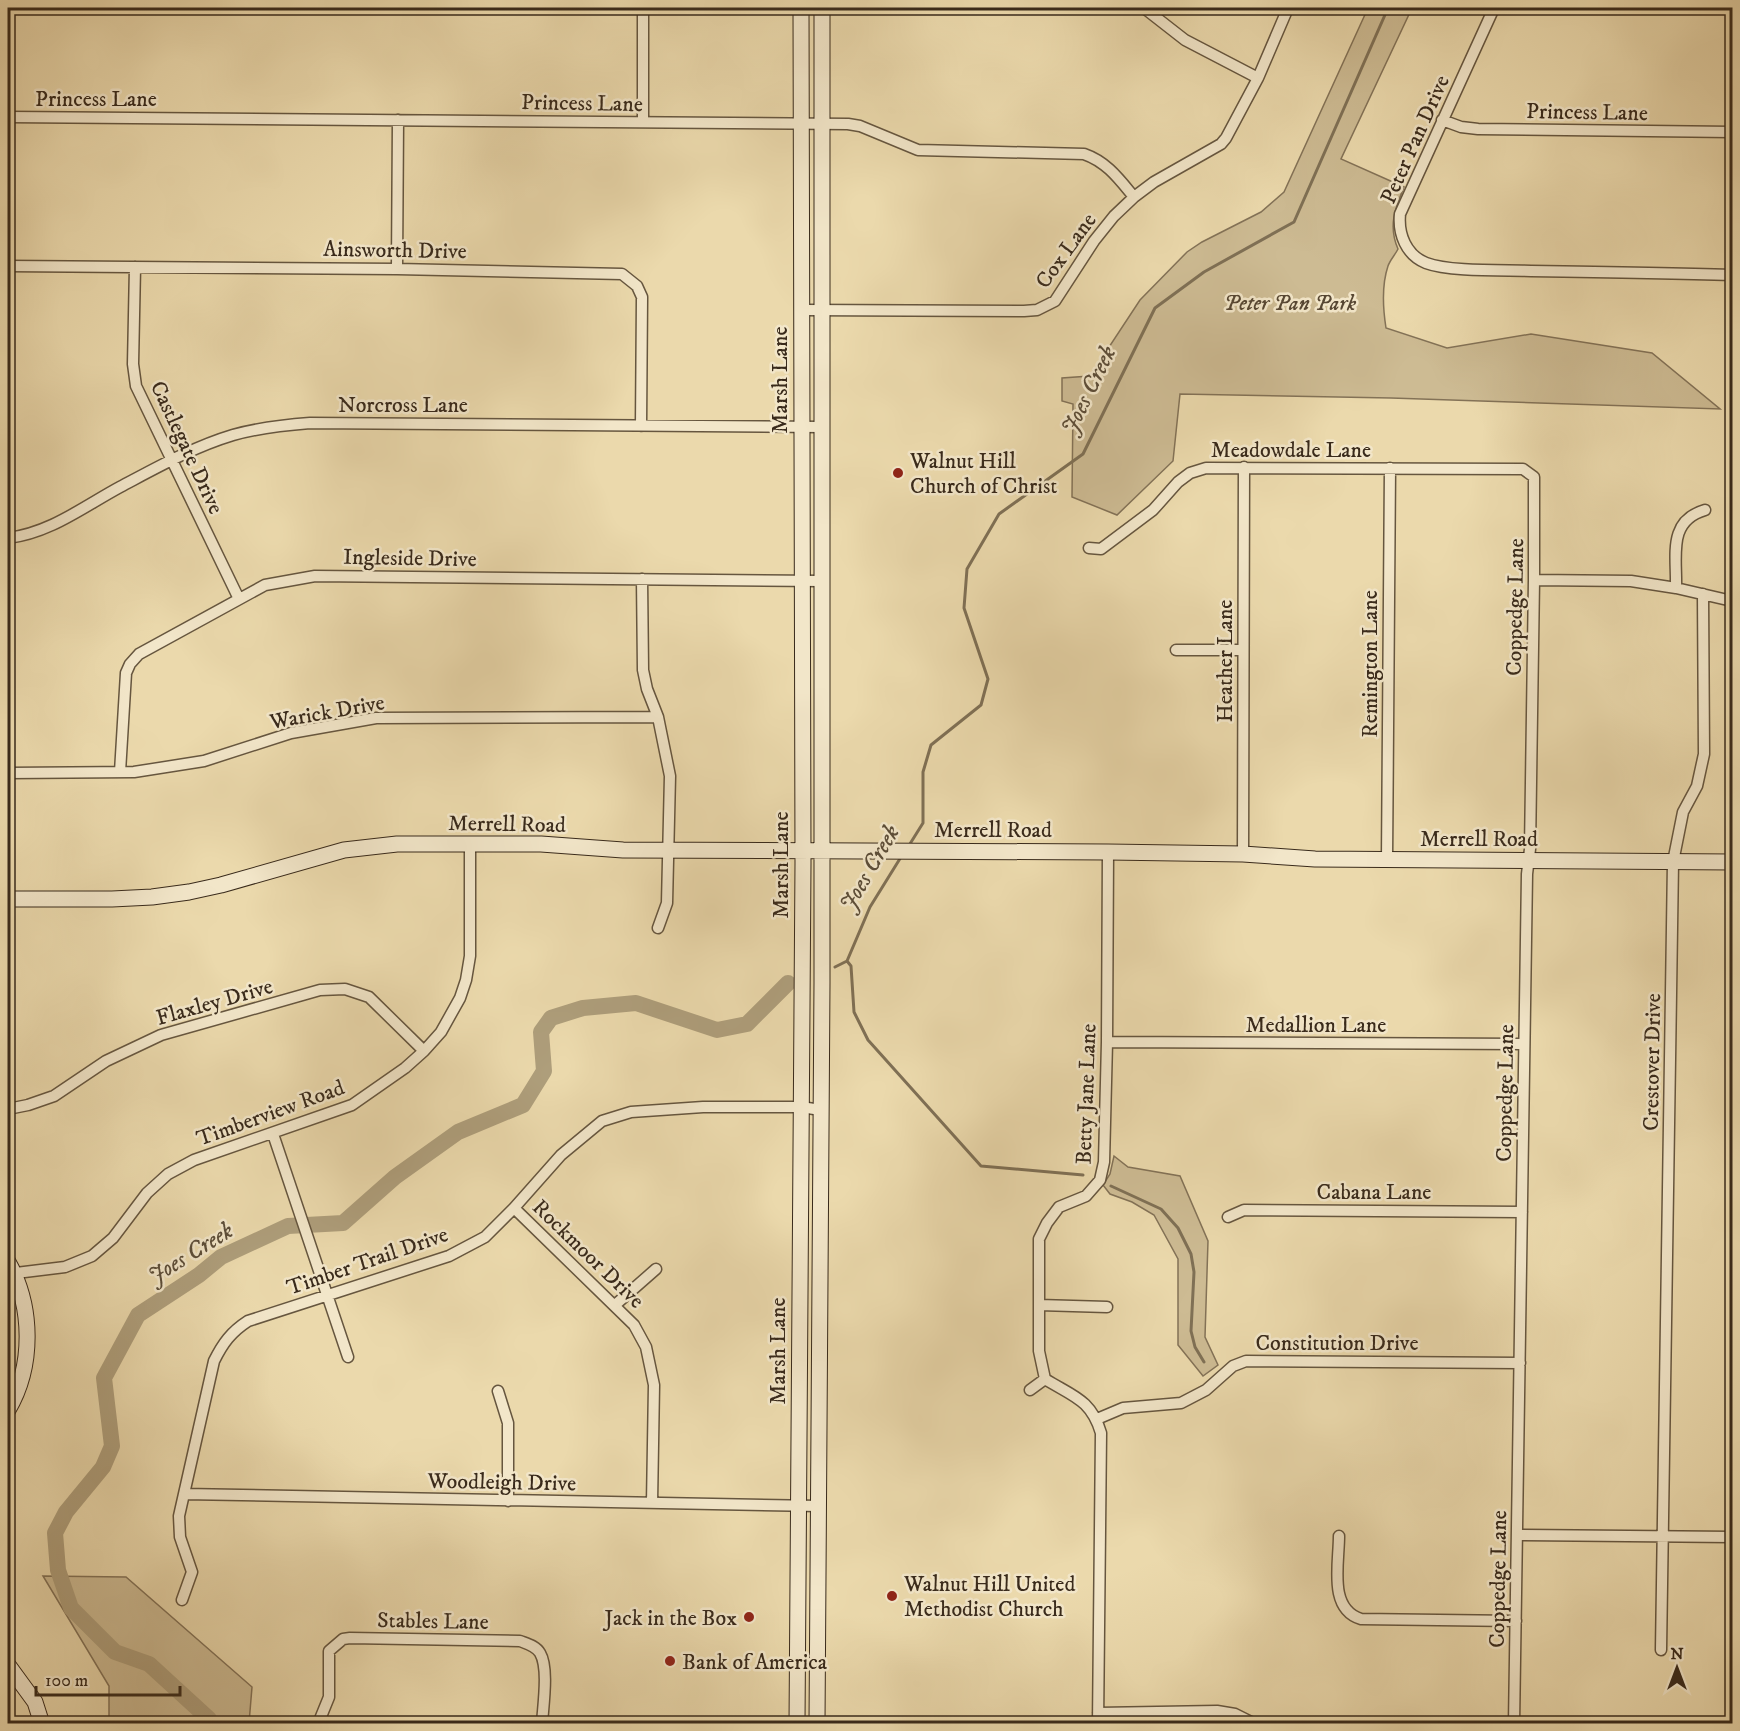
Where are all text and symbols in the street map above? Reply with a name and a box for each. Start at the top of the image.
street label: Peter Pan Drive [1375,71,1456,208]
street label: Princess Lane [35,86,157,113]
street label: Princess Lane [521,89,643,118]
street label: Princess Lane [1526,98,1648,127]
street label: Cox Lane [1030,208,1103,294]
street label: Ainsworth Drive [323,236,467,265]
park label: Peter Pan Park [1224,290,1357,317]
street label: Marsh Lane [767,327,794,433]
water label: Joes Creek [1055,341,1123,440]
street label: Castlegate Drive [144,377,229,519]
street label: Norcross Lane [338,392,468,419]
street label: Meadowdale Lane [1211,437,1371,464]
place label: Walnut Hill Church of Christ [909,448,1057,500]
marker: Walnut Hill Church of Christ [891,466,905,480]
street label: Coppedge Lane [1501,538,1530,676]
street label: Ingleside Drive [343,544,477,573]
street label: Remington Lane [1357,590,1384,738]
street label: Heather Lane [1212,600,1239,722]
street label: Warick Drive [267,689,387,736]
street label: Merrell Road [448,810,566,839]
street label: Marsh Lane [768,812,795,918]
street label: Merrell Road [934,817,1052,844]
water label: Joes Creek [833,820,907,917]
street label: Merrell Road [1420,826,1538,853]
street label: Flaxley Drive [153,973,276,1032]
street label: Crestover Drive [1638,993,1667,1131]
street label: Medallion Lane [1246,1012,1386,1039]
street label: Betty Jane Lane [1071,1023,1102,1165]
street label: Coppedge Lane [1491,1024,1520,1162]
street label: Timberview Road [193,1074,348,1153]
street label: Cabana Lane [1317,1179,1431,1206]
street label: Rockmoor Drive [526,1194,650,1314]
water label: Joes Creek [142,1216,239,1292]
street label: Timber Trail Drive [283,1221,452,1302]
street label: Marsh Lane [765,1298,792,1404]
street label: Constitution Drive [1255,1330,1419,1357]
street label: Woodleigh Drive [426,1468,577,1497]
street label: Coppedge Lane [1484,1510,1513,1648]
place label: Walnut Hill United Methodist Church [903,1571,1075,1623]
marker: Walnut Hill United Methodist Church [885,1589,899,1603]
place label: Jack in the Box [603,1605,737,1632]
street label: Stables Lane [377,1607,489,1636]
marker: Jack in the Box [742,1610,756,1624]
north arrow [1647,1638,1707,1698]
text: N [1670,1644,1684,1664]
place label: Bank of America [682,1649,828,1676]
marker: Bank of America [663,1654,677,1668]
scale bar [36,1659,180,1697]
text: 100 m [45,1670,88,1692]

